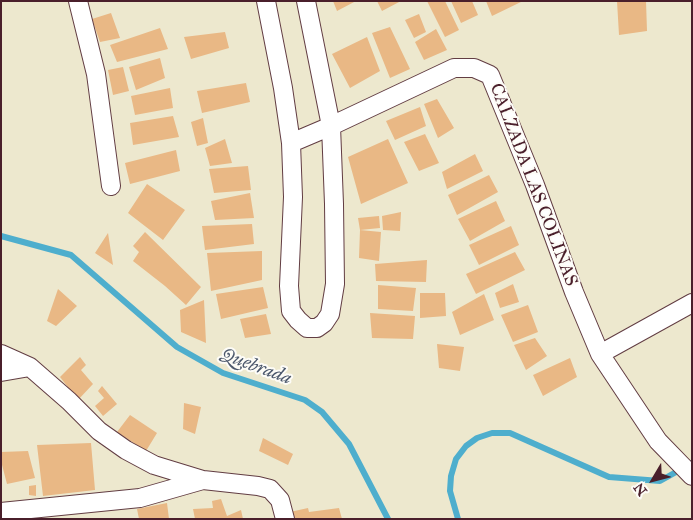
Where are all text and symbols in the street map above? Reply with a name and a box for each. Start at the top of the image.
street label: CALZADA LAS COLINAS [484,81,582,289]
water label: Quebrada [217,344,295,390]
north arrow [628,455,678,505]
text: N [630,479,651,499]

